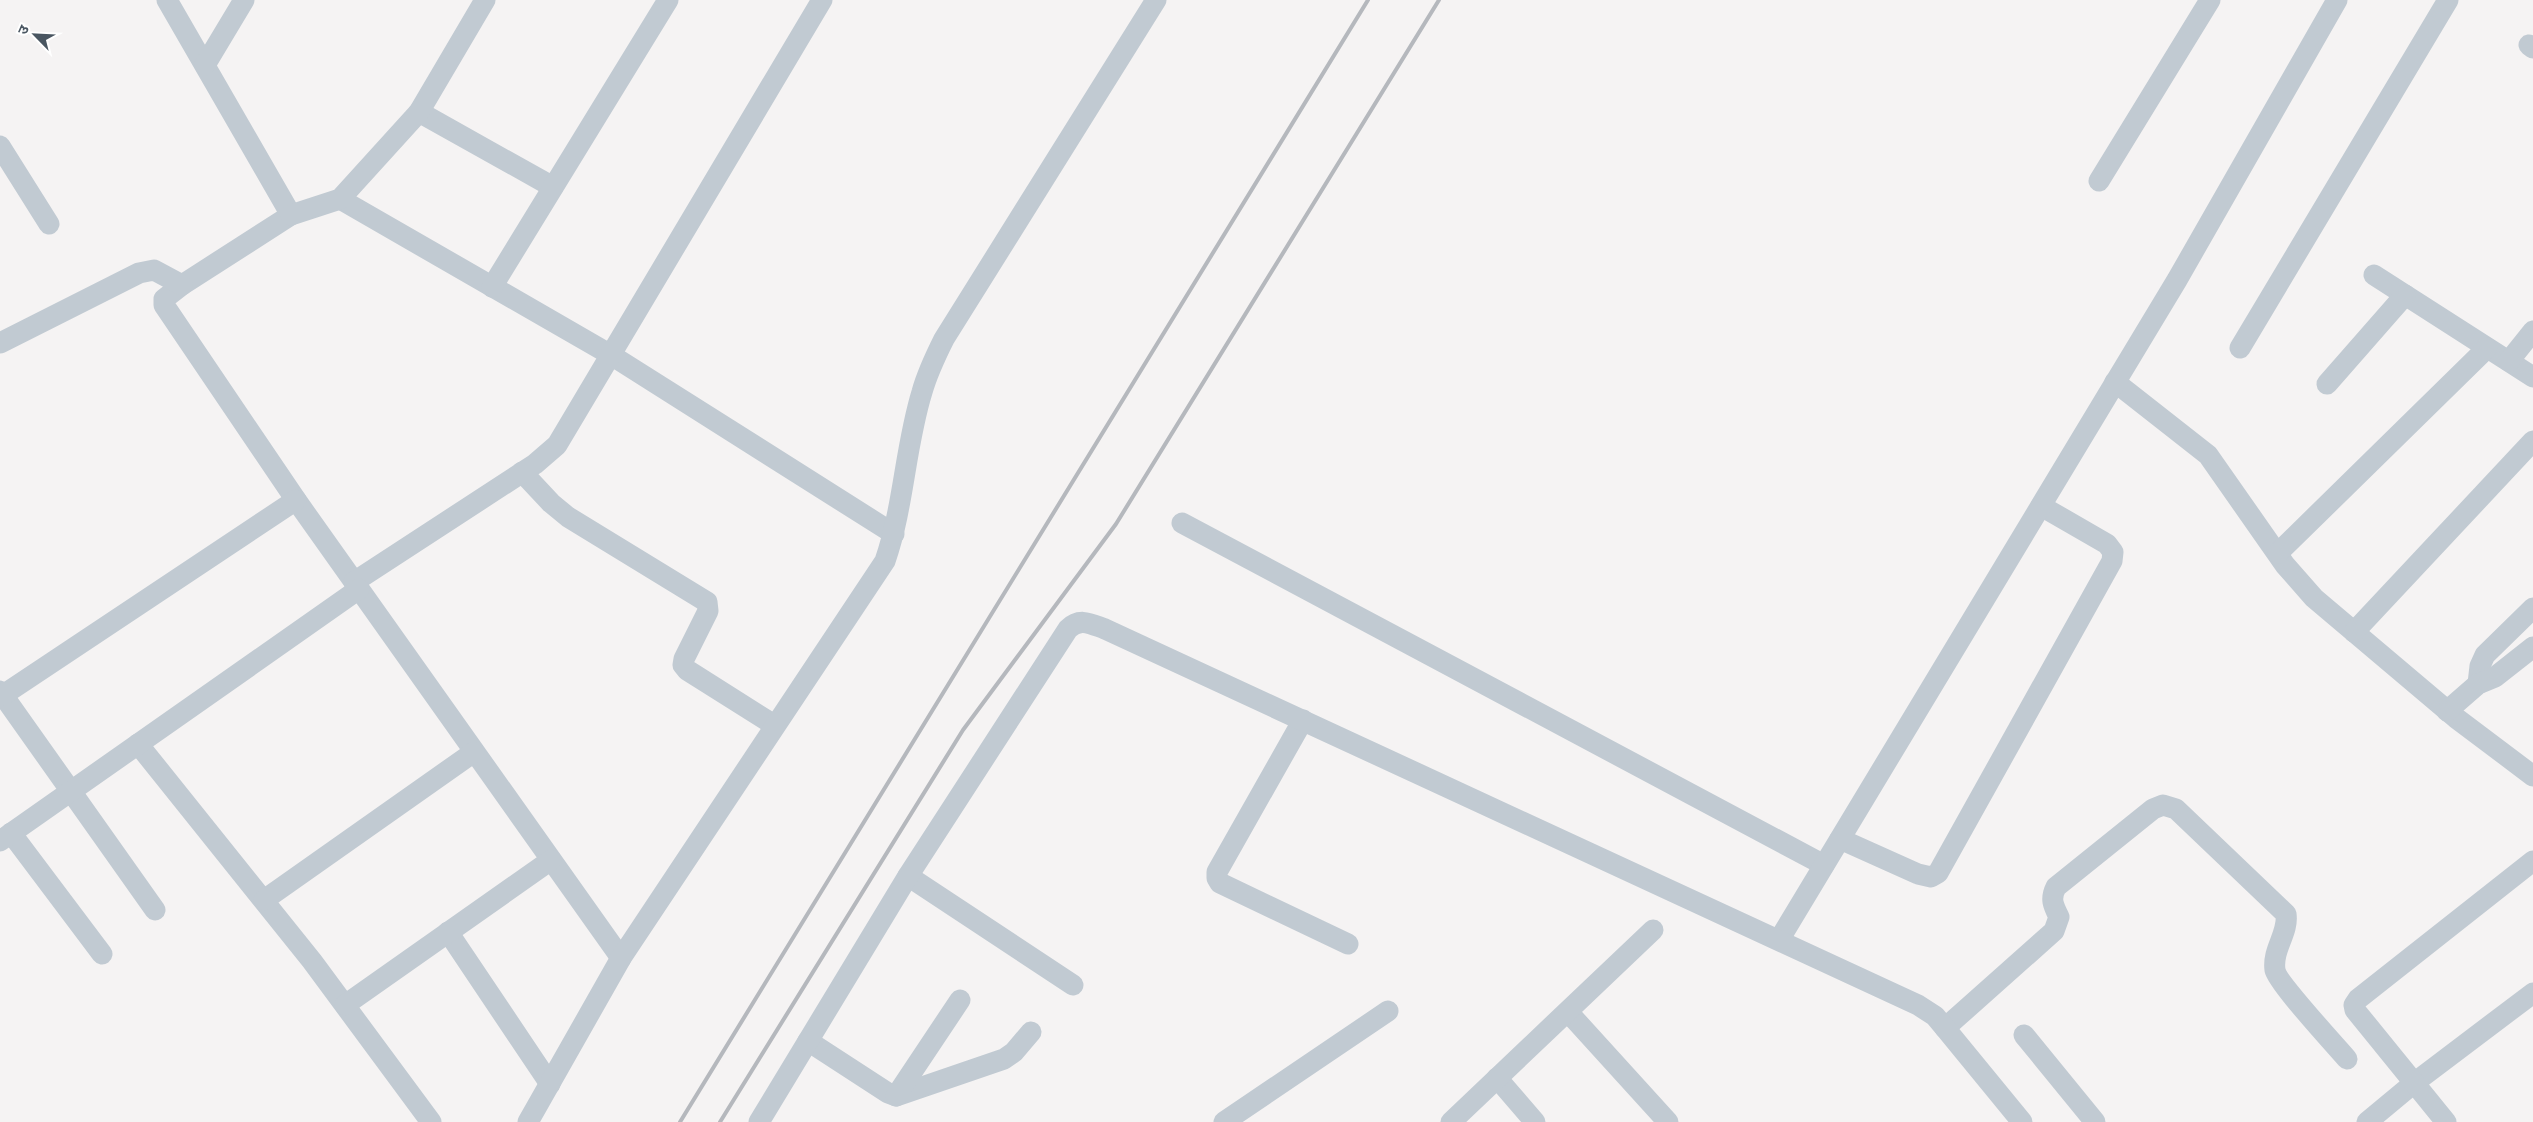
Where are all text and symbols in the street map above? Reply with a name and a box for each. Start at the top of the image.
north arrow [10,10,60,60]
text: उ [13,22,35,38]

